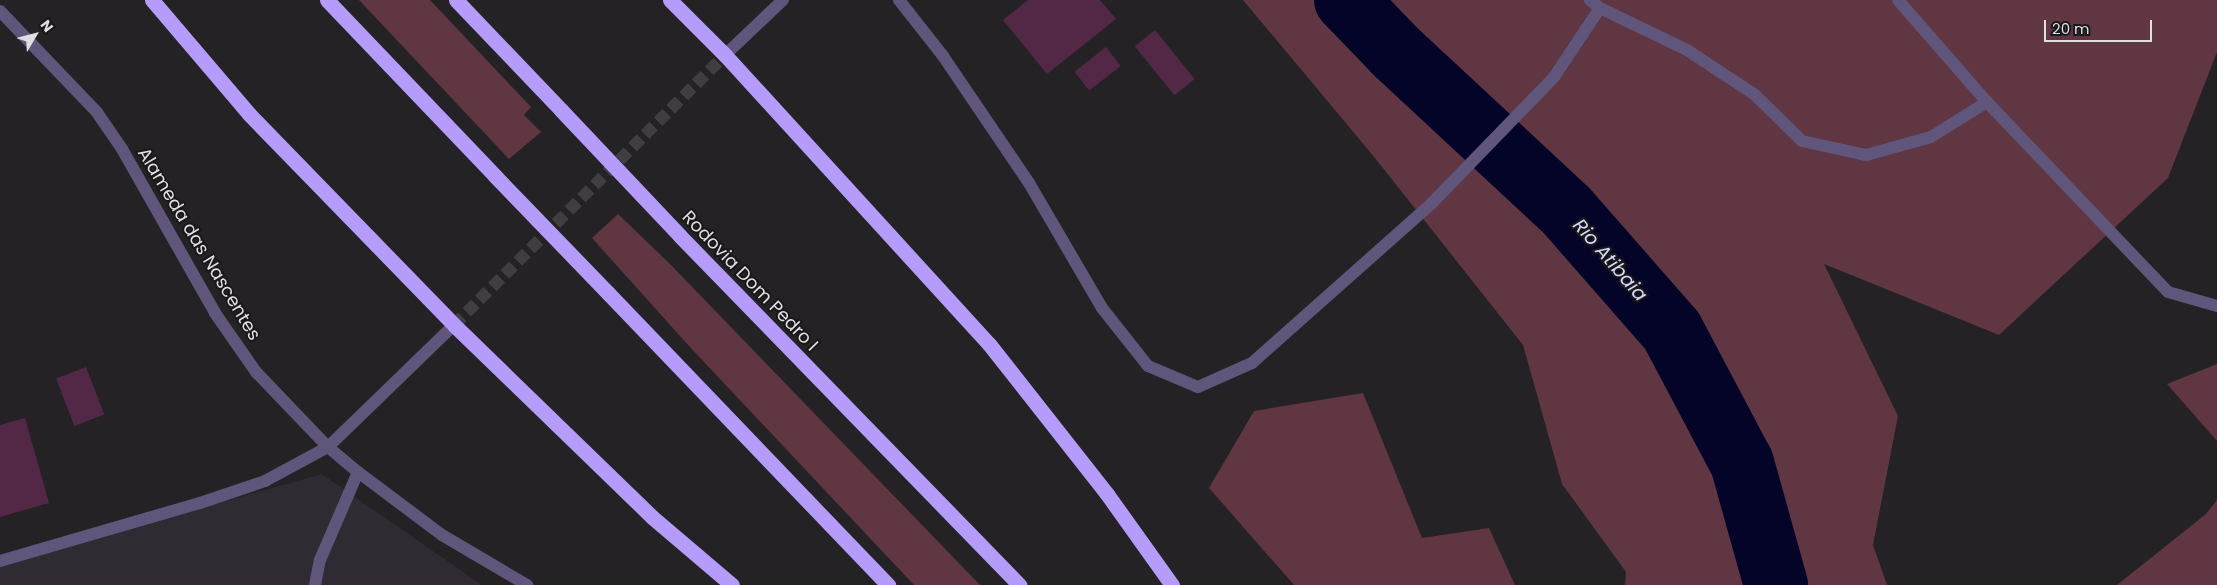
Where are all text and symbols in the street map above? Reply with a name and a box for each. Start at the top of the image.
north arrow [10,10,60,60]
scale bar [2047,10,2154,42]
text: N [36,16,58,36]
text: 20 m [2052,18,2090,39]
street label: Alameda das Nascentes [133,144,265,344]
street label: Rodovia Dom Pedro I [677,206,823,356]
water label: Rio Atibaia [1568,214,1652,306]

